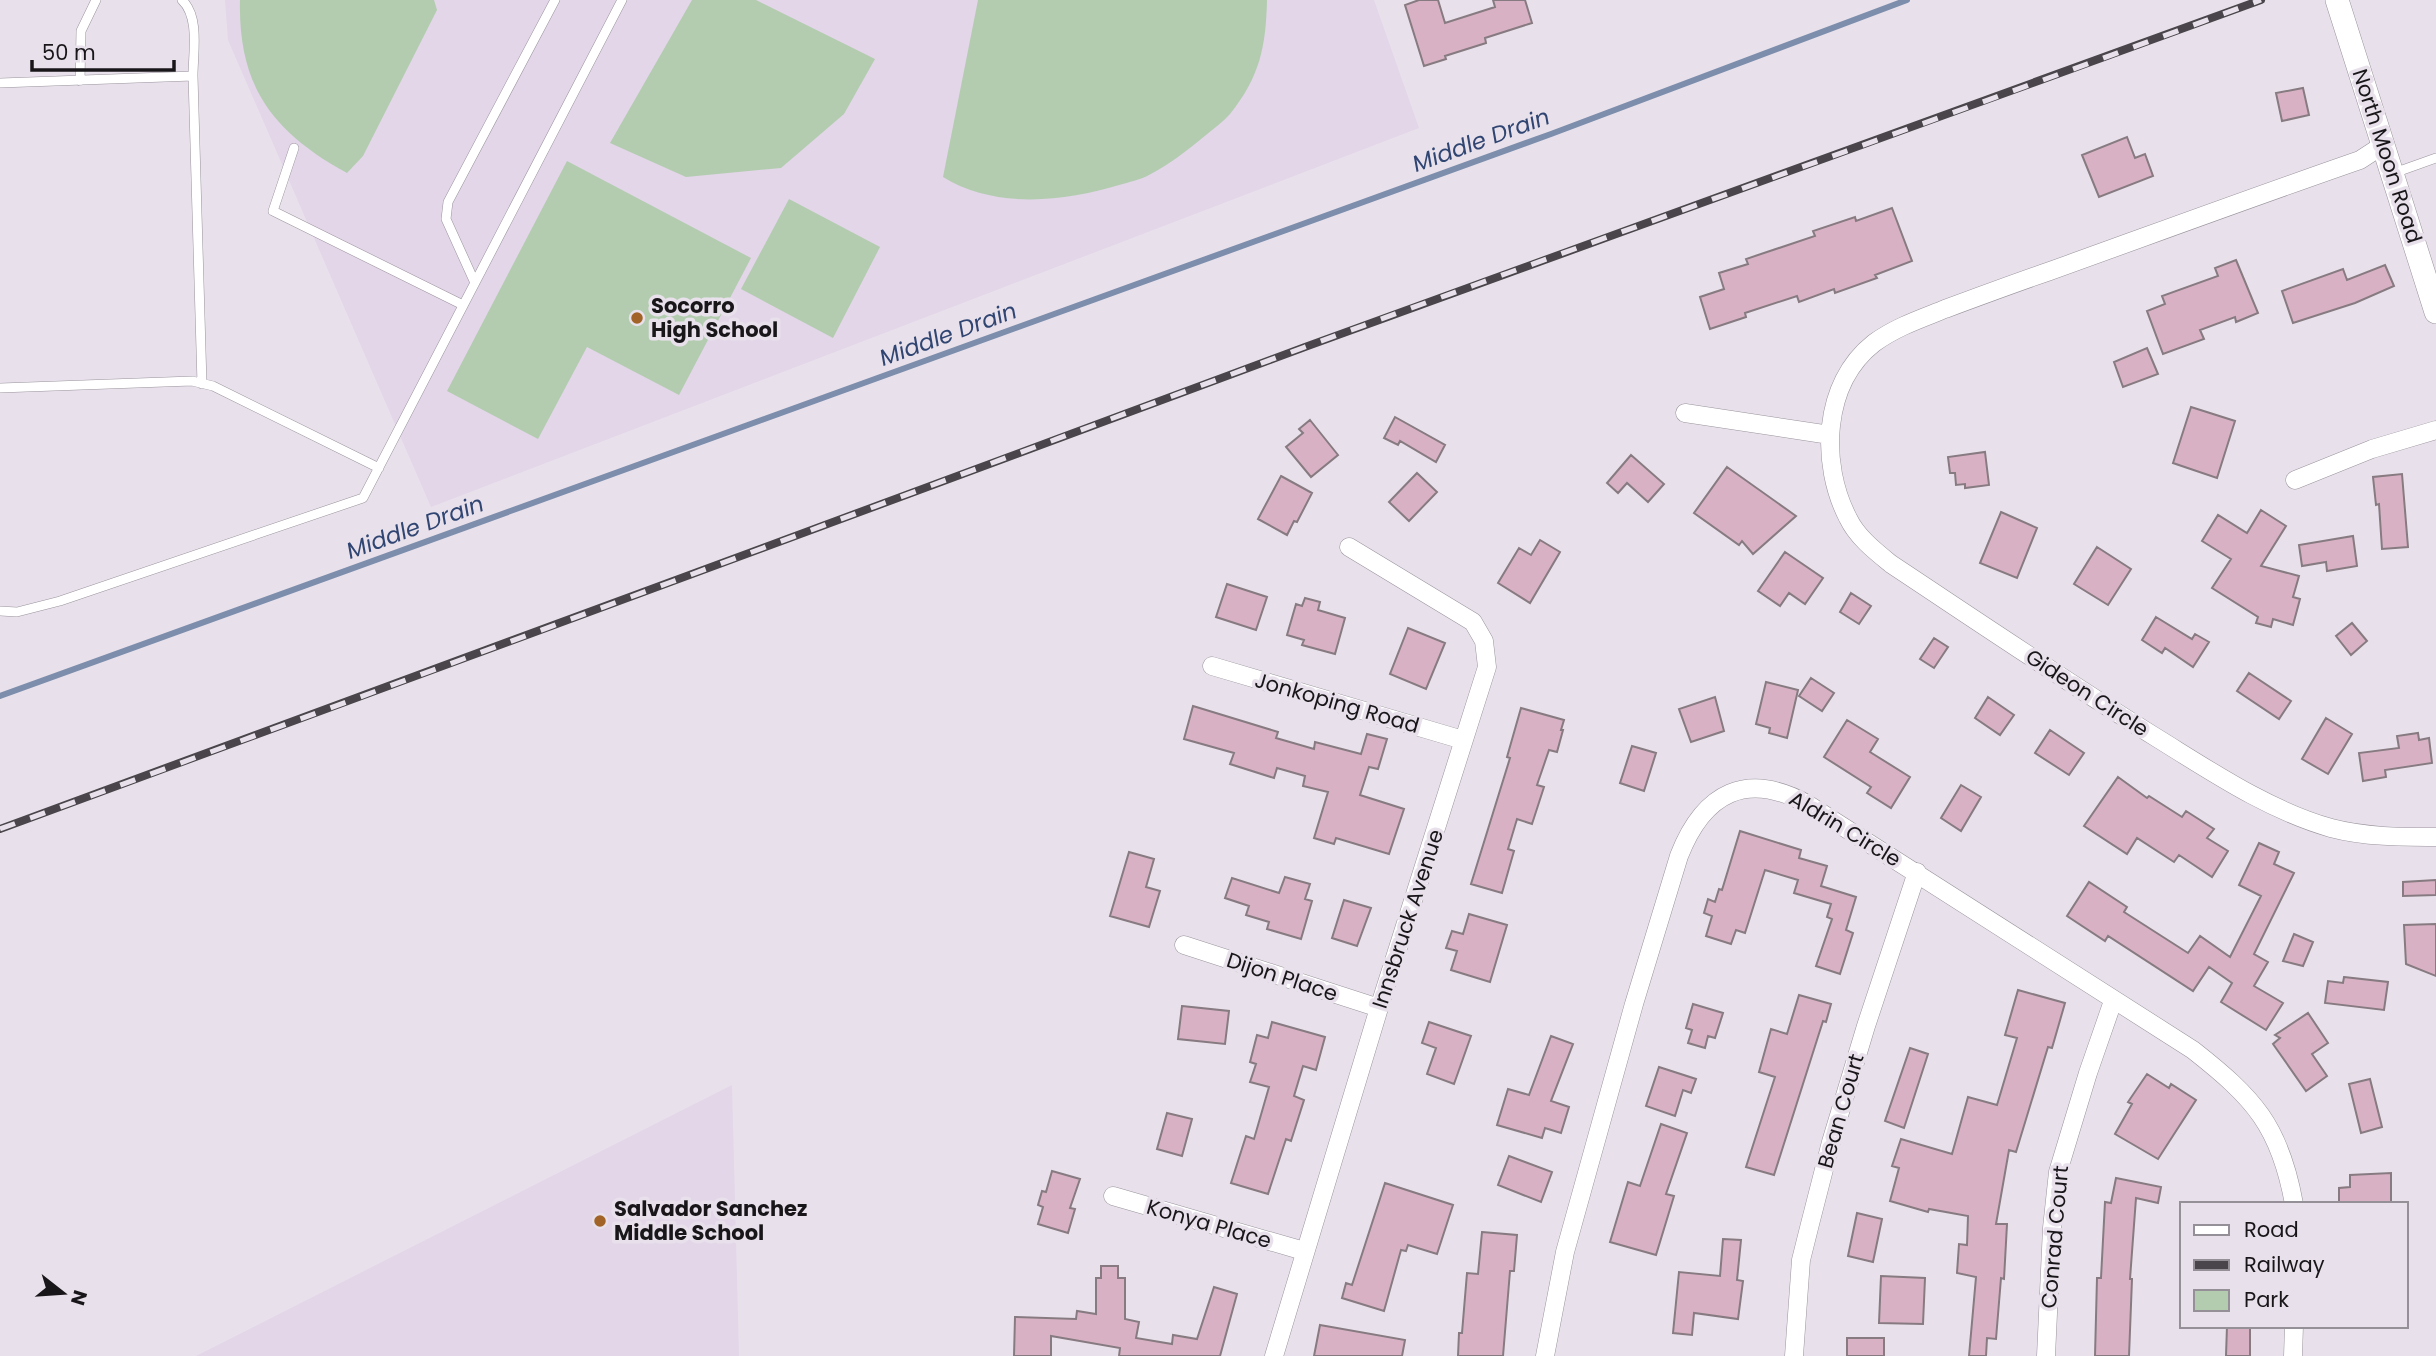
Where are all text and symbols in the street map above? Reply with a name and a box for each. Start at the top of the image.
scale bar [32,28,173,72]
text: 50 m [42,38,96,67]
street label: North Moon Road [2346,65,2429,247]
water label: Middle Drain [1408,100,1554,180]
place label: Socorro High School [651,291,778,344]
water label: Middle Drain [875,294,1021,374]
marker: Socorro High School [629,310,645,326]
water label: Middle Drain [342,487,488,567]
street label: Gideon Circle [2020,642,2154,743]
street label: Jonkoping Road [1252,665,1423,740]
street label: Aldrin Circle [1784,784,1907,873]
street label: Innsbruck Avenue [1365,826,1450,1012]
street label: Dijon Place [1223,945,1341,1008]
street label: Bean Court [1810,1050,1871,1171]
street label: Conrad Court [2034,1164,2075,1310]
street label: Konya Place [1143,1192,1275,1255]
place label: Salvador Sanchez Middle School [614,1194,807,1247]
legend [2180,1202,2408,1328]
marker: Salvador Sanchez Middle School [592,1213,608,1229]
text: Road [2244,1215,2299,1244]
text: Railway [2244,1250,2325,1279]
north arrow [28,1258,98,1328]
text: Park [2244,1285,2289,1314]
text: N [64,1287,94,1309]

